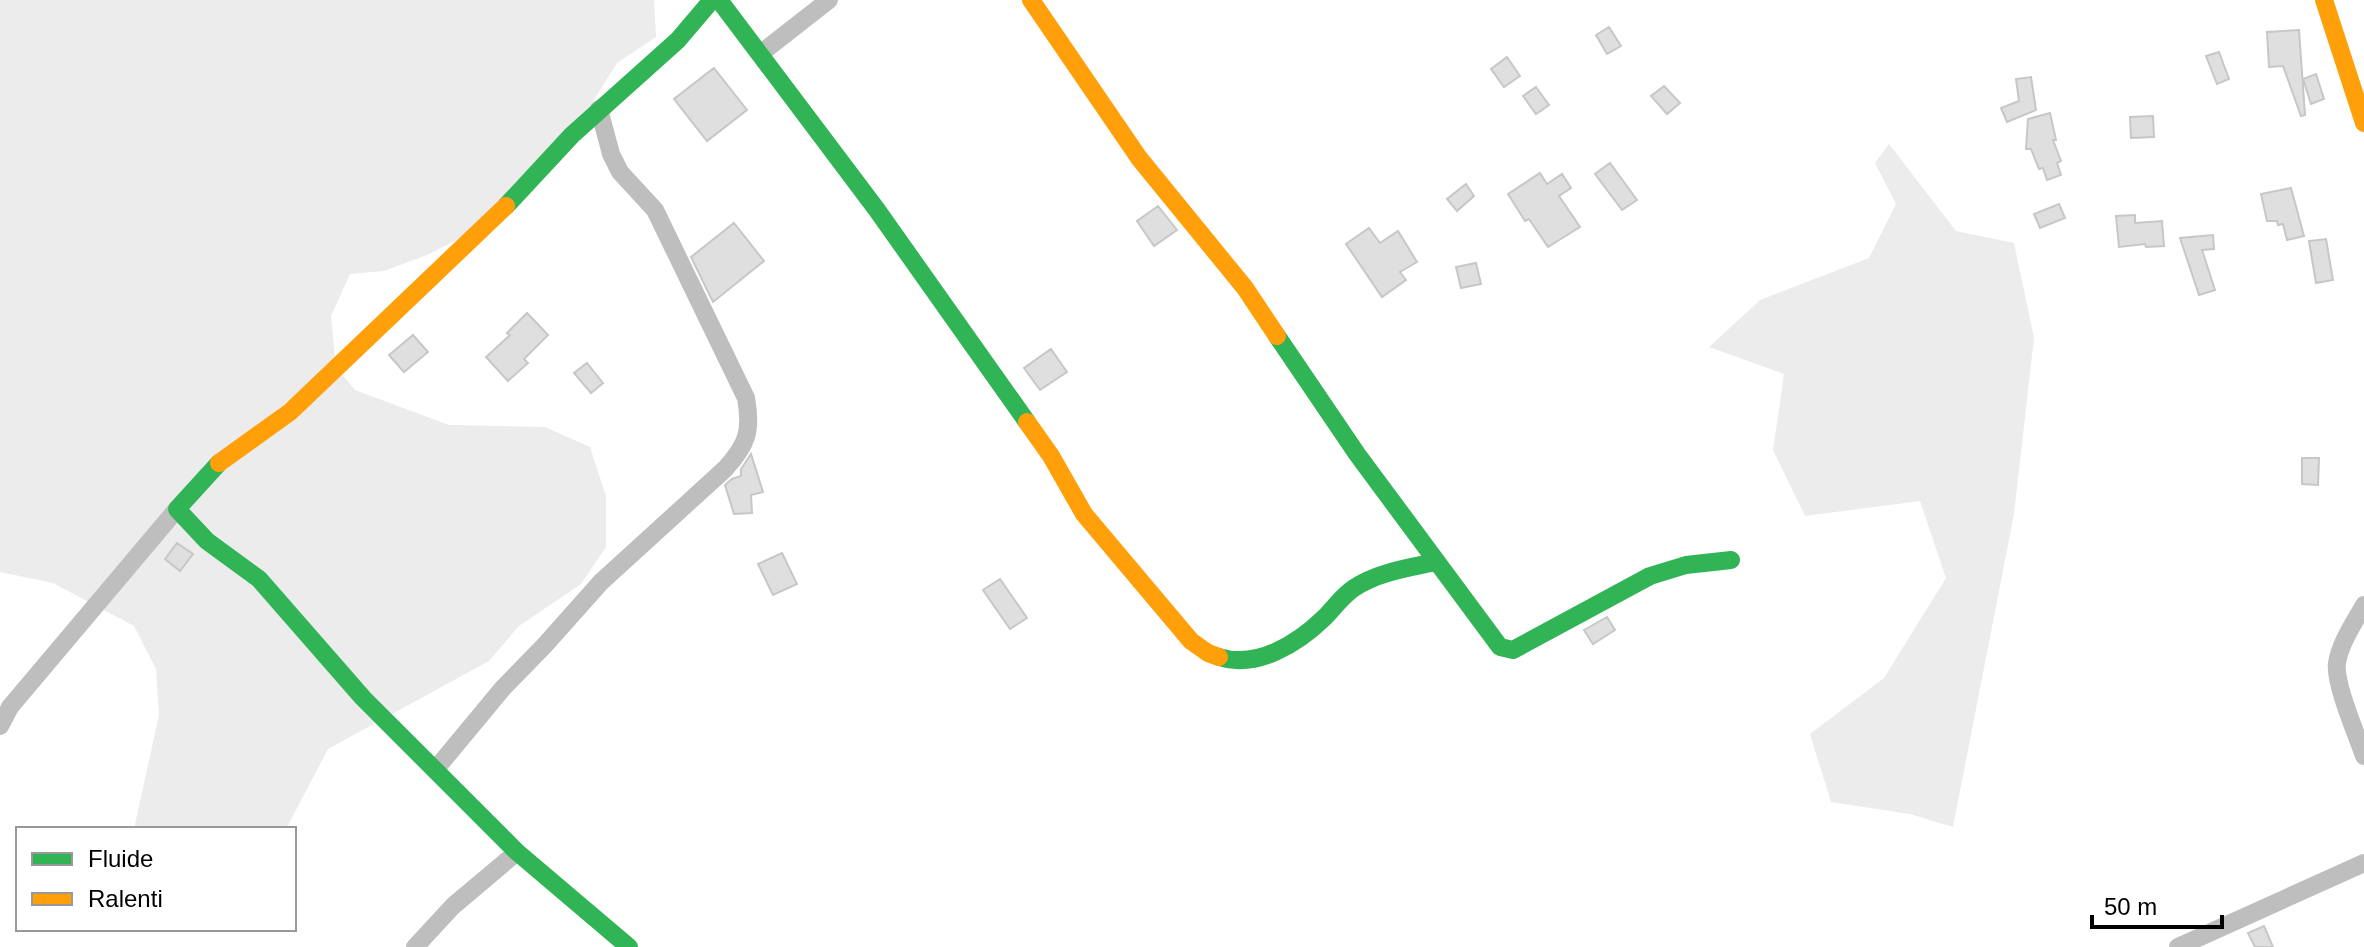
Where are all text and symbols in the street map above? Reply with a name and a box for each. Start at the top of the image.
legend [16,827,296,931]
text: Fluide [88,845,153,872]
scale bar [2092,879,2222,929]
text: Ralenti [88,885,163,912]
text: 50 m [2104,893,2157,920]

